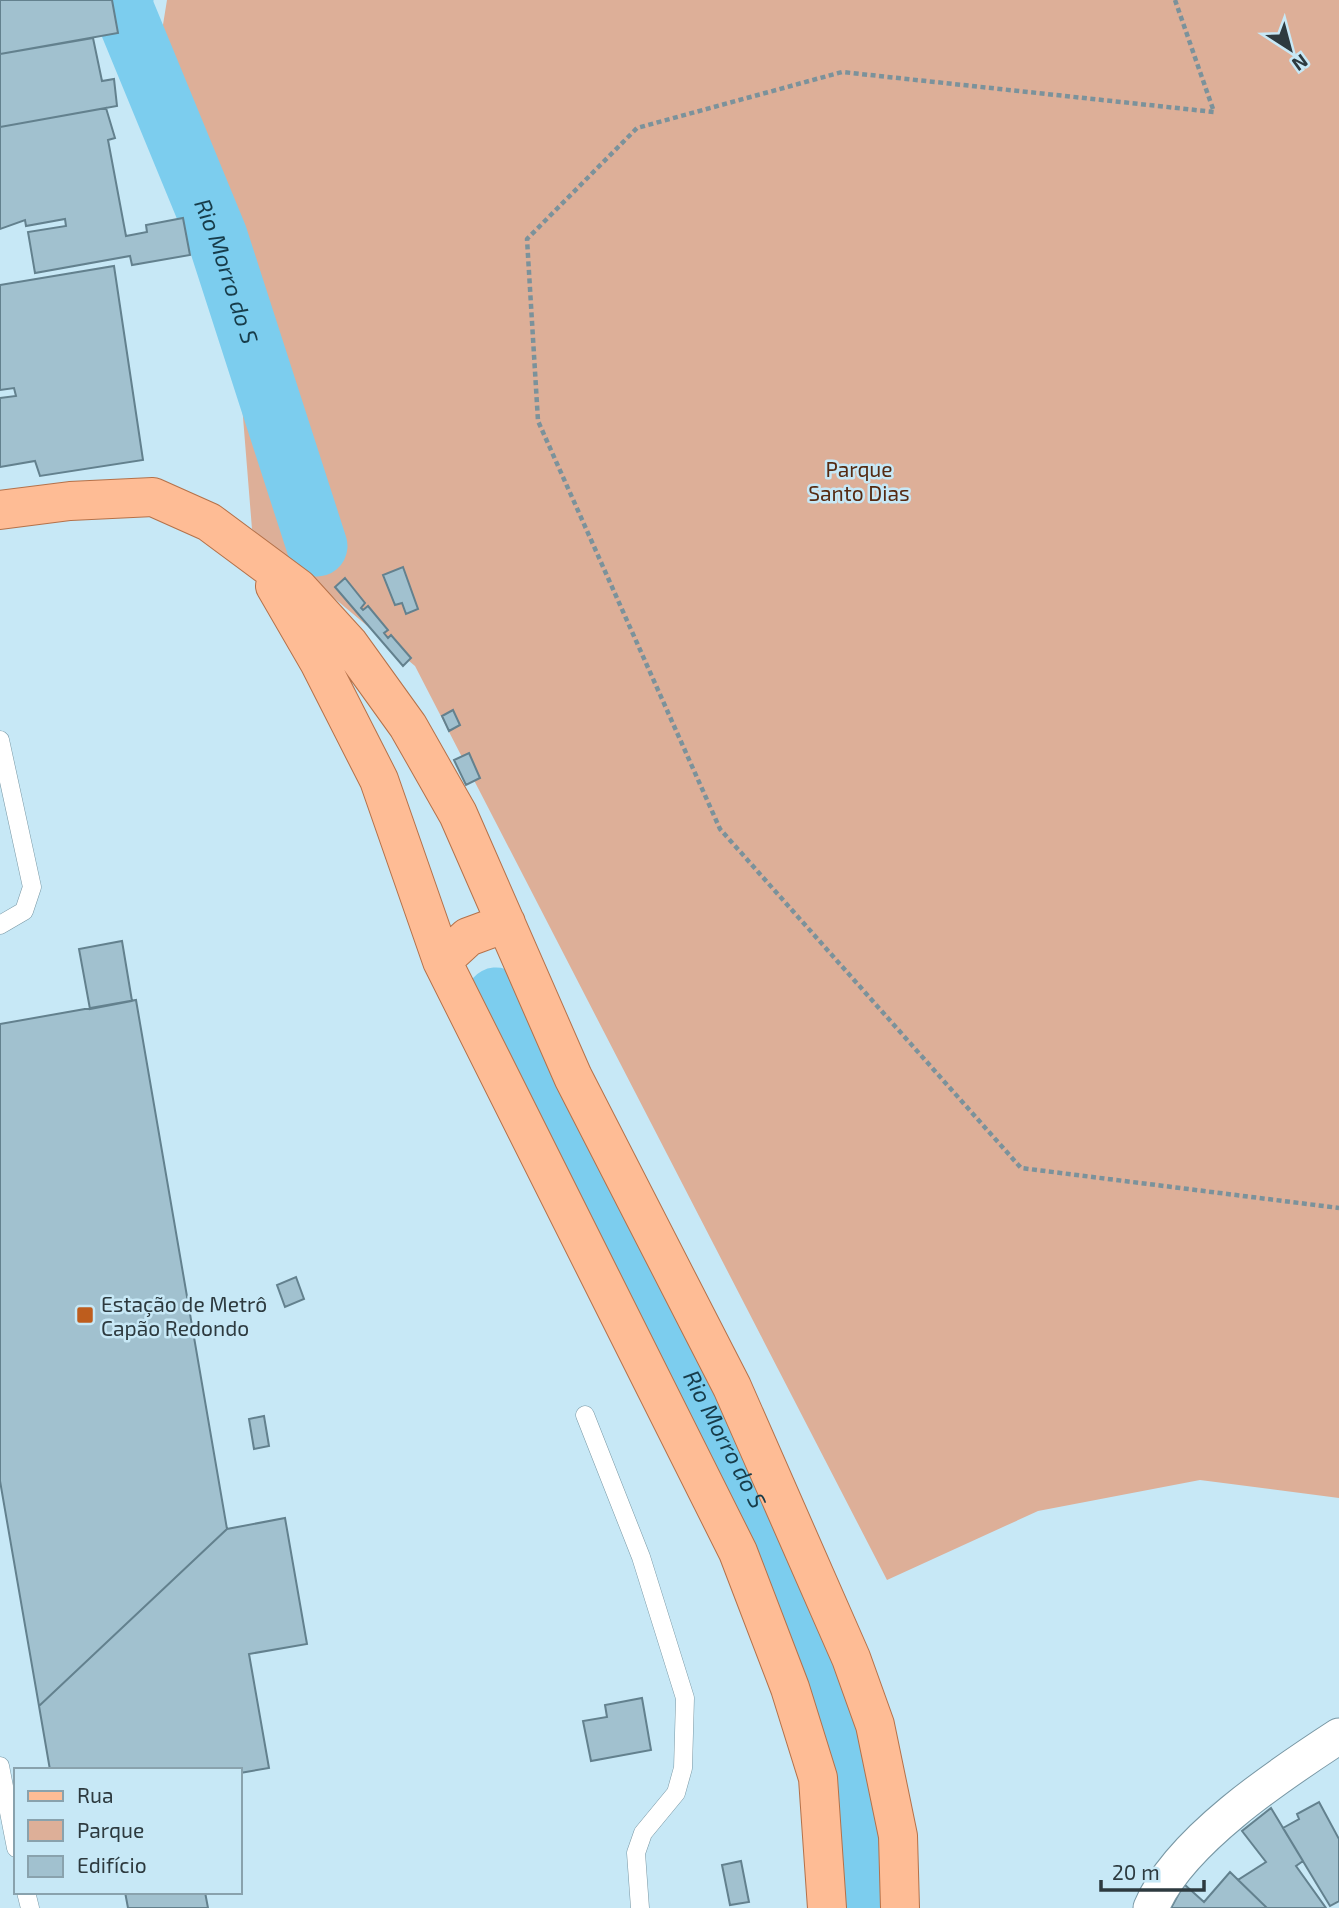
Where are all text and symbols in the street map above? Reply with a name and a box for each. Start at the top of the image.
north arrow [1255,14,1325,84]
text: N [1288,50,1313,76]
water label: Rio Morro do S [189,194,265,347]
park label: Parque Santo Dias [808,456,910,505]
place label: Estação de Metrô Capão Redondo [101,1291,267,1340]
marker: Estação de Metrô Capão Redondo [75,1305,95,1325]
water label: Rio Morro do S [678,1365,773,1513]
legend [14,1768,242,1894]
text: Rua [77,1782,113,1807]
text: Parque [77,1817,144,1842]
scale bar [1101,1848,1204,1892]
text: Edifício [77,1852,147,1877]
text: 20 m [1112,1859,1160,1884]

